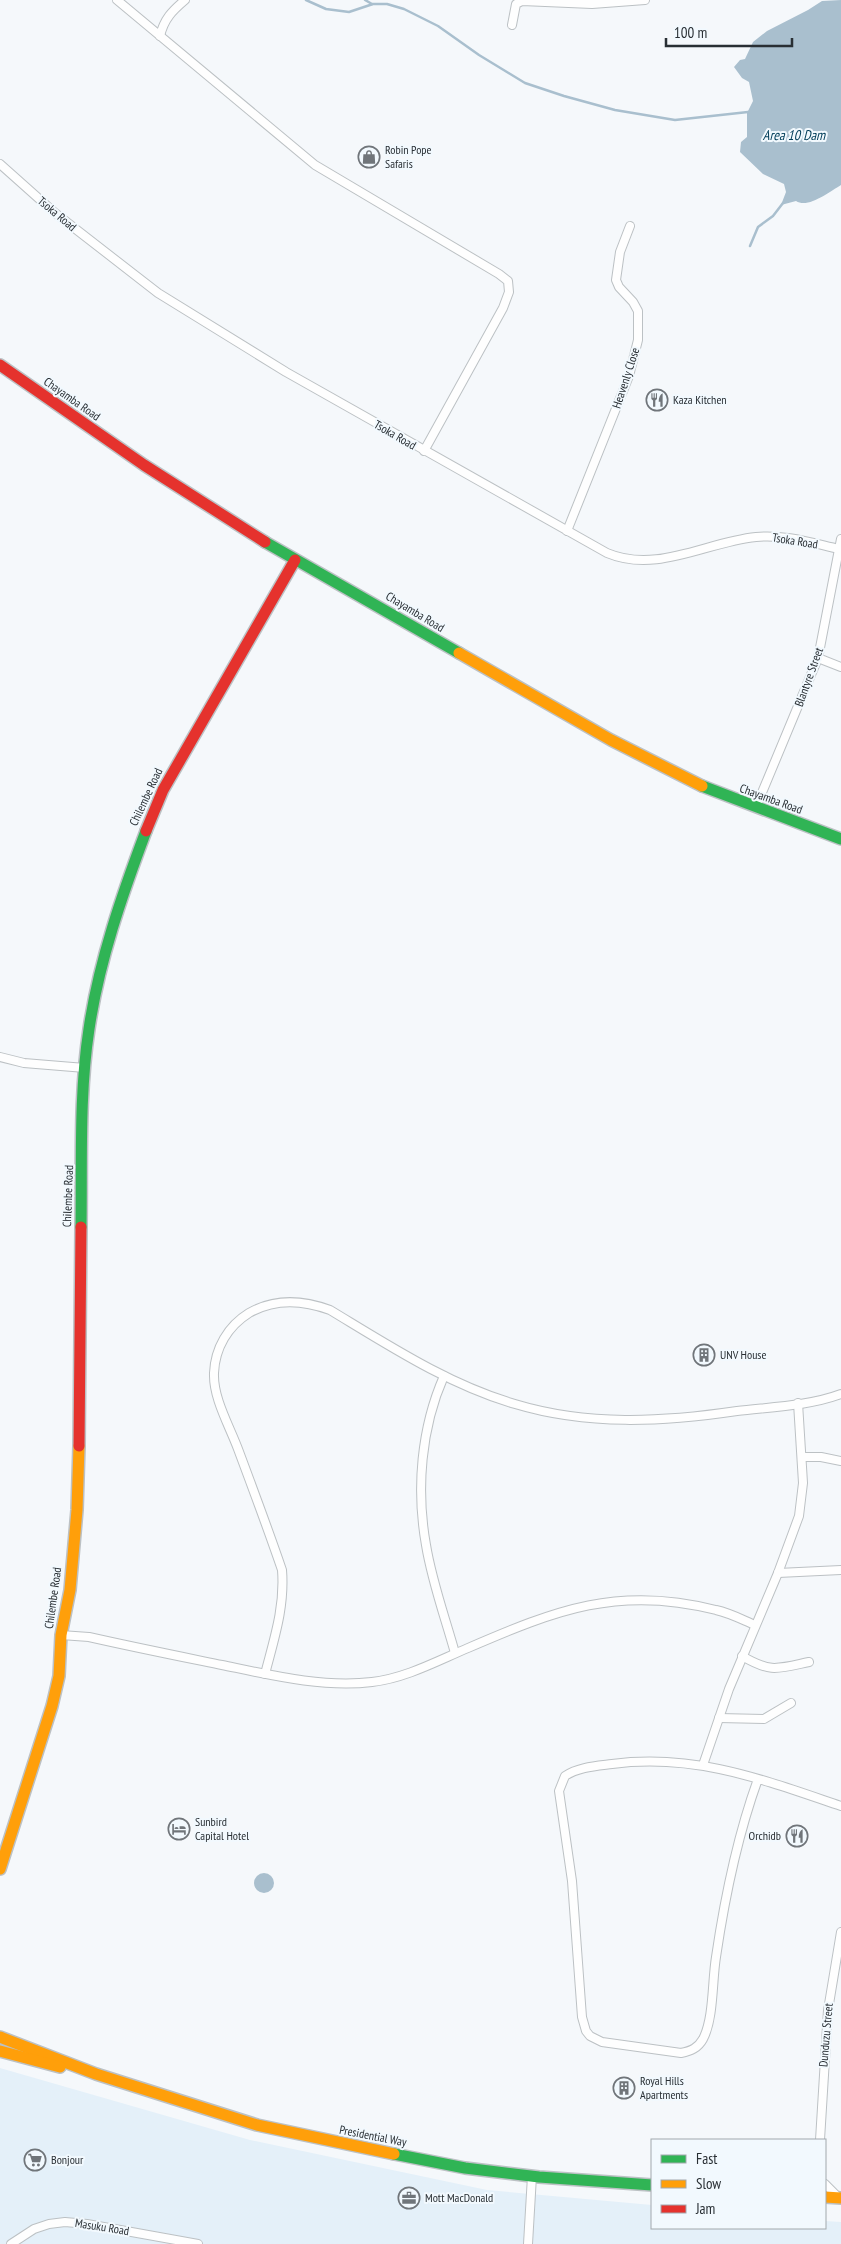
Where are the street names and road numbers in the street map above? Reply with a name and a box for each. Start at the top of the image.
street label: Tsoka Road [35,193,80,234]
street label: Heavenly Close [609,345,642,410]
street label: Chayamba Road [41,374,104,424]
street label: Tsoka Road [372,417,419,453]
street label: Tsoka Road [771,529,819,552]
street label: Chayamba Road [383,588,447,635]
street label: Blantyre Street [791,645,826,708]
street label: Chilembe Road [126,765,165,828]
street label: Chayamba Road [738,780,805,817]
street label: Chilembe Road [59,1165,76,1227]
street label: Chilembe Road [41,1566,64,1630]
street label: Dunduzu Street [815,2002,836,2068]
street label: Presidential Way [338,2122,408,2149]
street label: Masuku Road [74,2215,130,2238]

